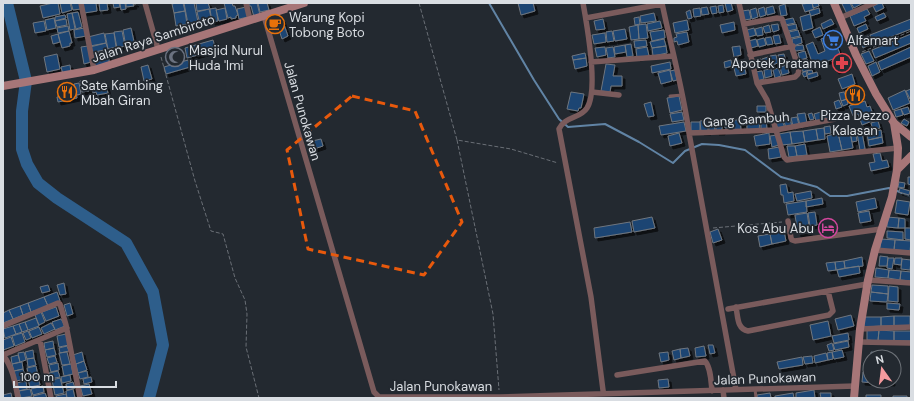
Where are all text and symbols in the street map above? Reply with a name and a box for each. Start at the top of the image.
place label: Warung Kopi Tobong Boto [289,9,365,41]
street label: Jalan Raya Sambiroto [89,10,217,66]
cafe icon: Warung Kopi Tobong Boto [264,13,286,35]
supermarket icon: Alfamart [822,29,844,51]
place label: Alfamart [847,32,898,49]
place label: Masjid Nurul Huda 'lmi [189,42,263,74]
mosque icon: Masjid Nurul Huda 'lmi [164,46,186,68]
pharmacy icon: Apotek Pratama [831,52,853,74]
place label: Apotek Pratama [731,55,828,72]
street label: Jalan Punokawan [280,60,325,163]
place label: Sate Kambing Mbah Giran [81,77,163,109]
restaurant icon: Sate Kambing Mbah Giran [56,81,78,103]
restaurant icon: Pizza Dezzo Kalasan [844,84,866,106]
place label: Pizza Dezzo Kalasan [820,107,890,139]
street label: Gang Gambuh [702,108,790,131]
hotel icon: Kos Abu Abu [817,217,839,239]
place label: Kos Abu Abu [737,220,814,237]
north arrow [862,349,902,389]
text: N [874,352,885,367]
scale bar [14,363,116,389]
street label: Jalan Punokawan [714,368,816,389]
text: 100 m [20,369,54,385]
street label: Jalan Punokawan [390,378,492,395]

